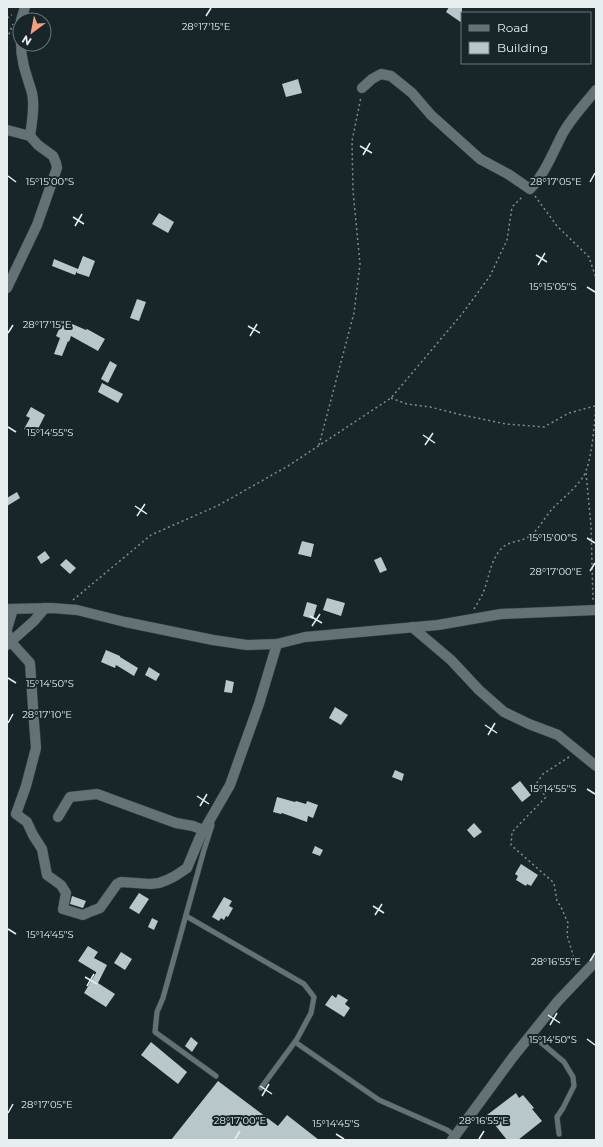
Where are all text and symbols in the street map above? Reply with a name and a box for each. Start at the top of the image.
north arrow [12,12,52,52]
legend [461,12,591,64]
text: 28°17'15"E [182,20,231,33]
text: Road [497,20,528,35]
text: N [19,32,34,49]
text: Building [497,40,548,55]
text: 15°15'00"S [26,175,74,188]
text: 28°17'05"E [530,175,582,188]
text: 15°15'05"S [529,280,577,293]
text: 28°17'15"E [23,318,72,331]
text: 15°14'55"S [27,426,73,439]
text: 15°15'00"S [529,531,577,544]
text: 28°17'00"E [530,565,582,578]
text: 15°14'50"S [26,677,74,690]
text: 28°17'10"E [22,708,72,721]
text: 15°14'55"S [530,782,576,795]
text: 15°14'45"S [26,928,74,941]
text: 28°16'55"E [531,955,581,968]
text: 15°14'50"S [529,1033,577,1046]
text: 28°17'05"E [21,1098,73,1111]
text: 28°17'00"E [214,1114,266,1127]
text: 28°16'55"E [459,1114,509,1127]
text: 15°14'45"S [312,1117,360,1130]

